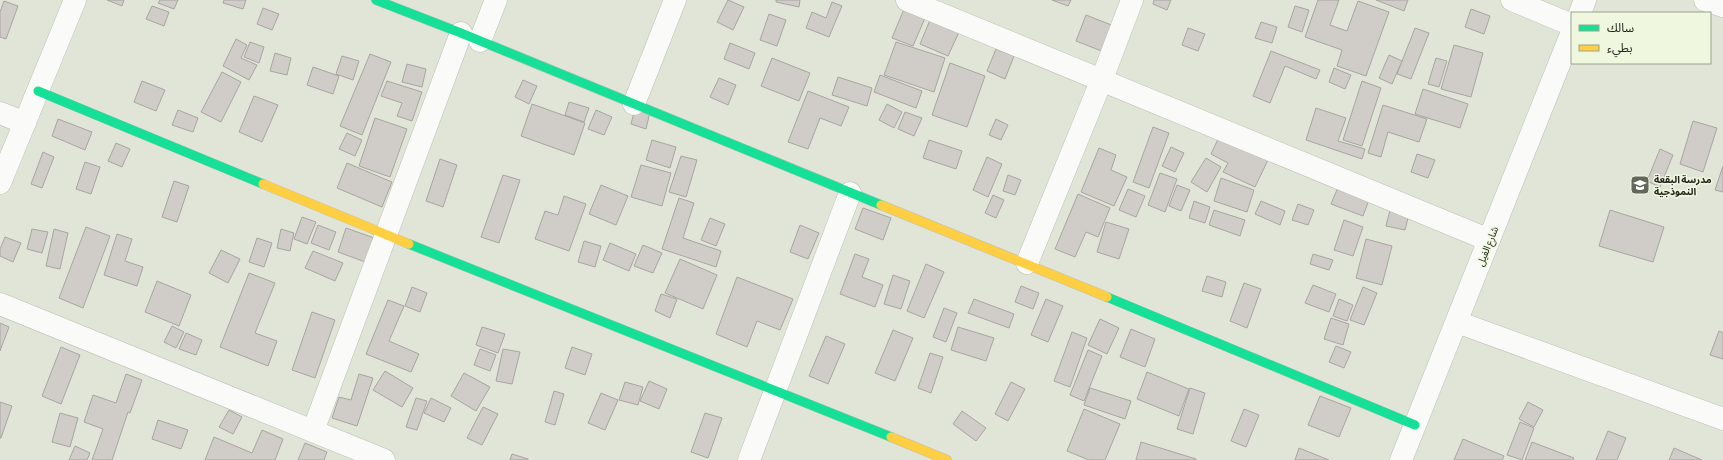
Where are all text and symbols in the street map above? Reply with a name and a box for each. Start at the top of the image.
legend [1571,12,1711,64]
text: سالك [1607,21,1634,35]
text: بطيء [1607,41,1633,58]
school or university icon: مدرسة البقعة النموذجية [1629,174,1651,196]
place label: مدرسة البقعة النموذجية [1654,174,1712,198]
street label: شارع الفيل [1475,225,1502,268]

